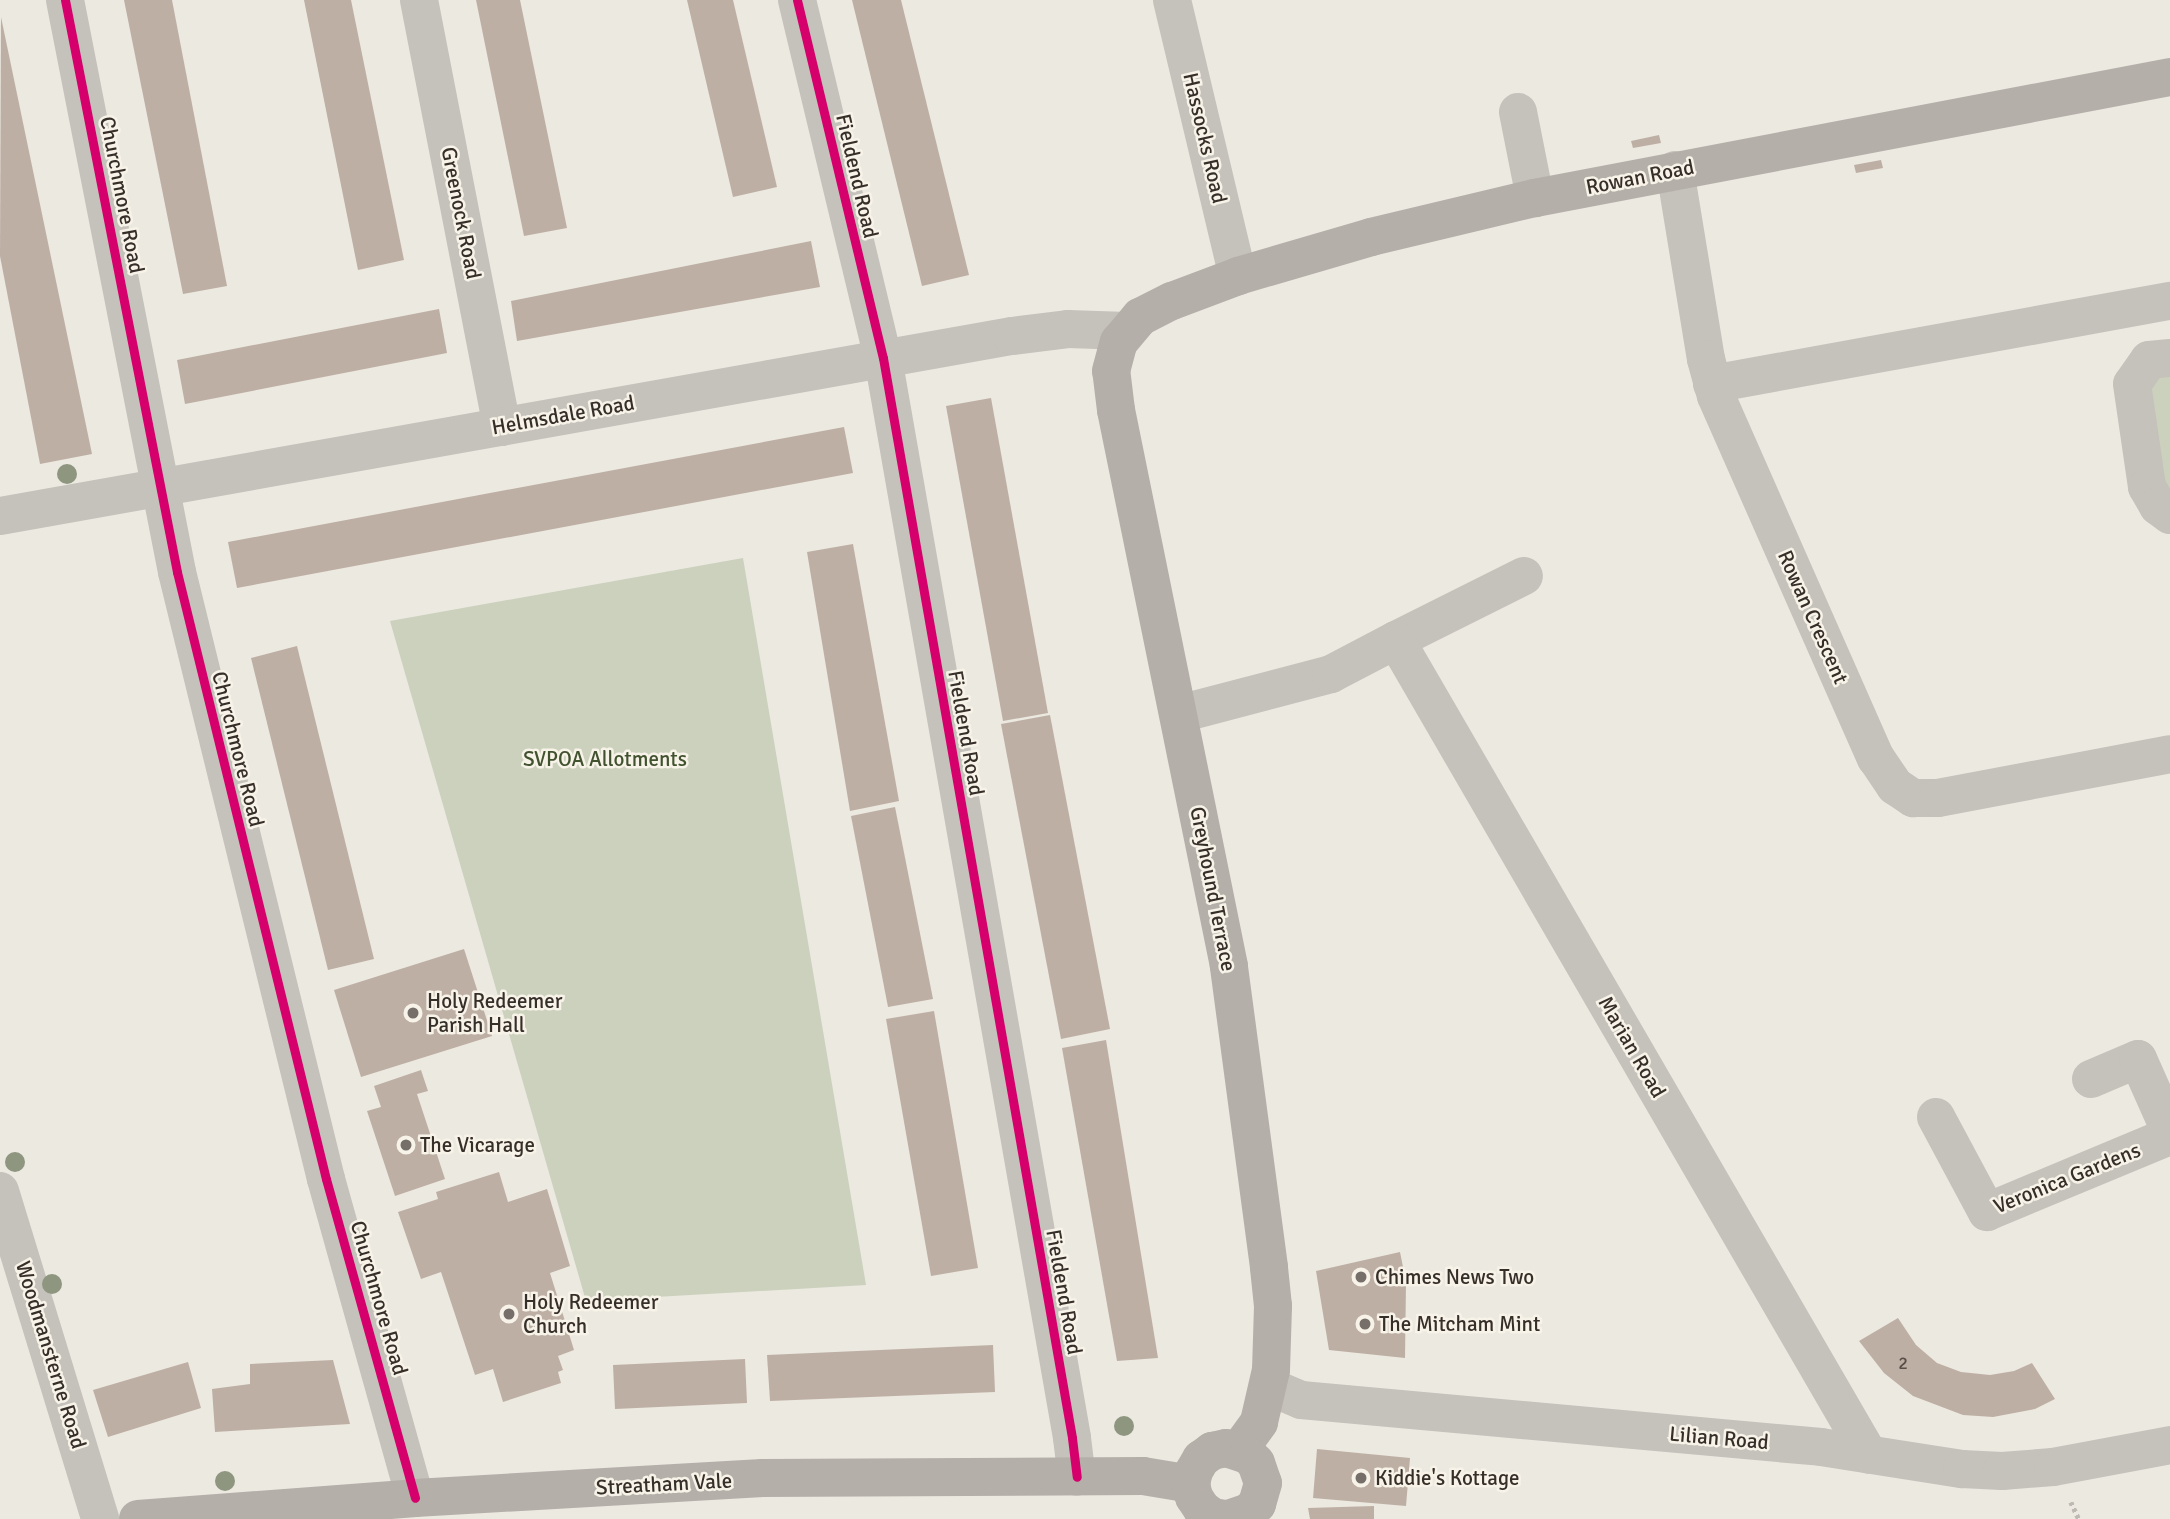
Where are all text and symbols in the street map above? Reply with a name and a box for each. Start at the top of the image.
street label: Hassocks Road [1178,70,1232,206]
street label: Fieldend Road [830,111,884,241]
street label: Churchmore Road [94,114,150,276]
street label: Greenock Road [436,145,486,281]
street label: Rowan Road [1584,154,1696,200]
street label: Helmsdale Road [490,390,636,440]
street label: Rowan Crescent [1772,546,1854,688]
street label: Fieldend Road [943,668,989,798]
street label: Churchmore Road [207,669,269,829]
park label: SVPOA Allotments [523,746,687,772]
street label: Greyhound Terrace [1185,805,1241,973]
place label: Holy Redeemer Parish Hall [427,988,562,1038]
street label: Marian Road [1593,992,1671,1102]
marker: Holy Redeemer Parish Hall [405,1005,421,1021]
place label: The Vicarage [420,1132,535,1158]
marker: The Vicarage [398,1137,414,1153]
street label: Veronica Gardens [1990,1137,2144,1219]
street label: Churchmore Road [345,1218,413,1378]
street label: Fieldend Road [1041,1227,1087,1357]
street label: Woodmansterne Road [10,1258,92,1452]
place label: Chimes News Two [1375,1264,1534,1290]
marker: Chimes News Two [1353,1269,1369,1285]
place label: Holy Redeemer Church [523,1289,658,1339]
marker: Holy Redeemer Church [501,1306,517,1322]
place label: The Mitcham Mint [1379,1311,1540,1337]
marker: The Mitcham Mint [1357,1316,1373,1332]
house number: 2 [1898,1352,1908,1374]
street label: Lilian Road [1668,1421,1770,1455]
place label: Kiddie's Kottage [1375,1465,1519,1491]
street label: Streatham Vale [595,1468,733,1500]
marker: Kiddie's Kottage [1353,1470,1369,1486]

